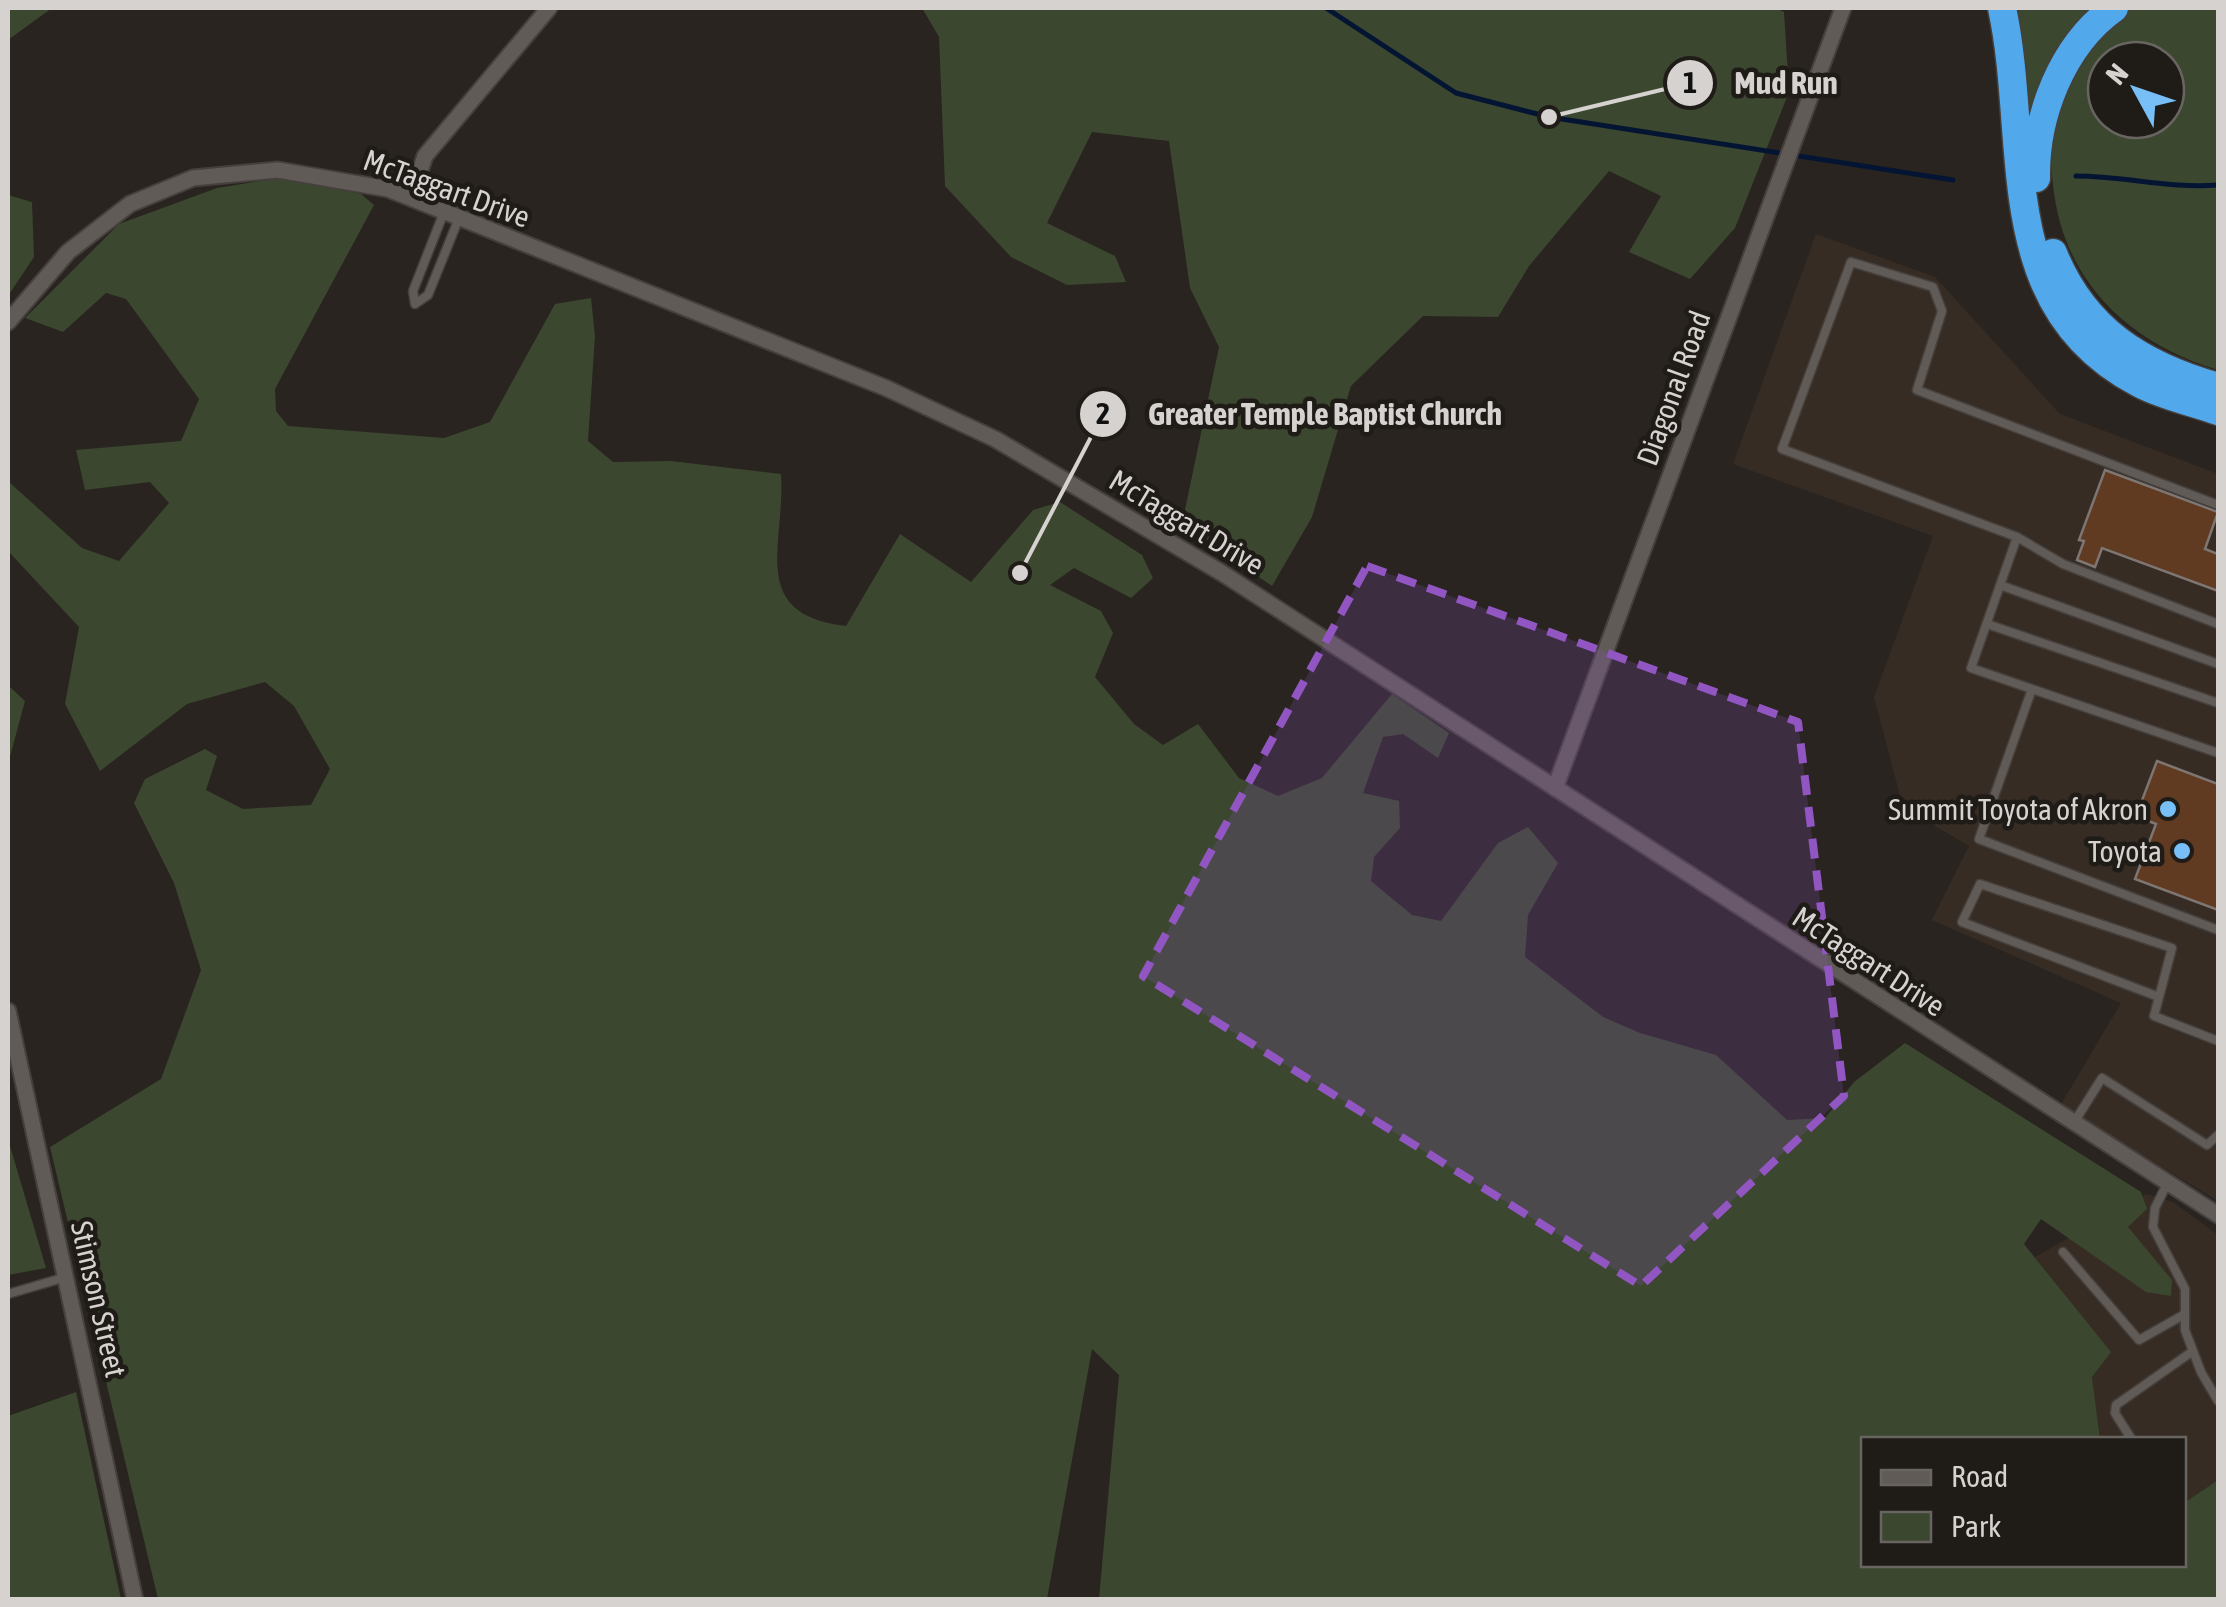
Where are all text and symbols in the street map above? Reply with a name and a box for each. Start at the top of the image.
north arrow [2086,40,2186,140]
callout: Mud Run [1665,52,1858,114]
text: N [2099,57,2134,91]
text: Mud Run [1734,64,1838,101]
text: 1 [1683,65,1697,99]
street label: McTaggart Drive [359,142,535,234]
street label: Diagonal Road [1629,306,1717,470]
callout: Greater Temple Baptist Church [1078,383,1522,445]
text: Greater Temple Baptist Church [1148,395,1502,432]
text: 2 [1096,396,1110,430]
street label: McTaggart Drive [1104,463,1270,581]
place label: Summit Toyota of Akron [1888,792,2148,826]
marker: Summit Toyota of Akron [2157,798,2179,820]
place label: Toyota [2088,834,2162,868]
marker: Toyota [2171,840,2193,862]
street label: McTaggart Drive [1787,899,1951,1023]
street label: Stimson Street [65,1218,133,1380]
legend [1861,1437,2186,1567]
text: Road [1951,1459,2008,1493]
text: Park [1951,1509,2001,1543]

